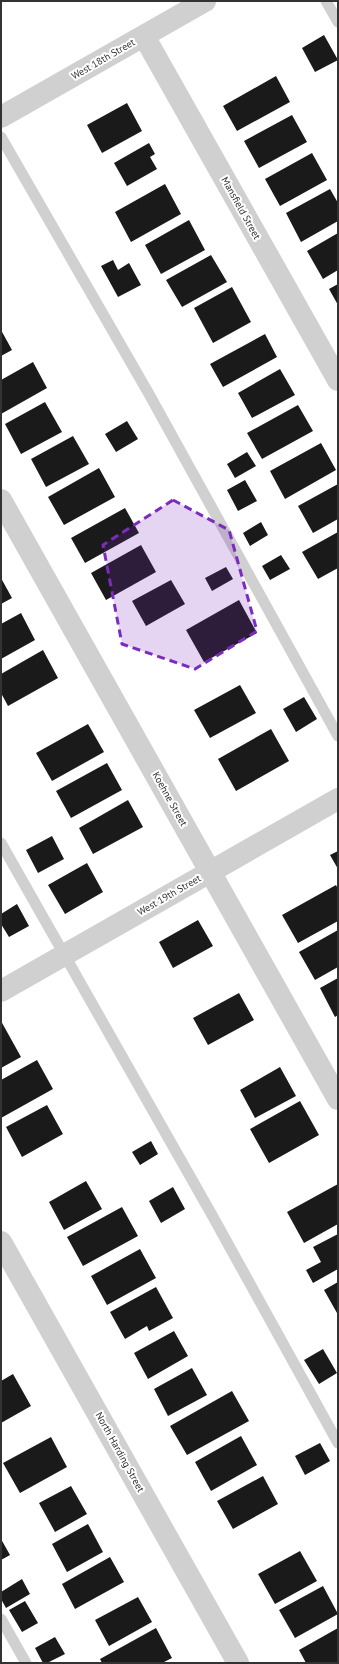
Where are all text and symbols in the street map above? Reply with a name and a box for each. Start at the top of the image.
street label: West 18th Street [69,35,138,82]
street label: Mansfield Street [218,174,264,242]
street label: Koehne Street [150,769,191,829]
street label: West 19th Street [135,871,204,918]
street label: North Harding Street [93,1410,148,1495]

